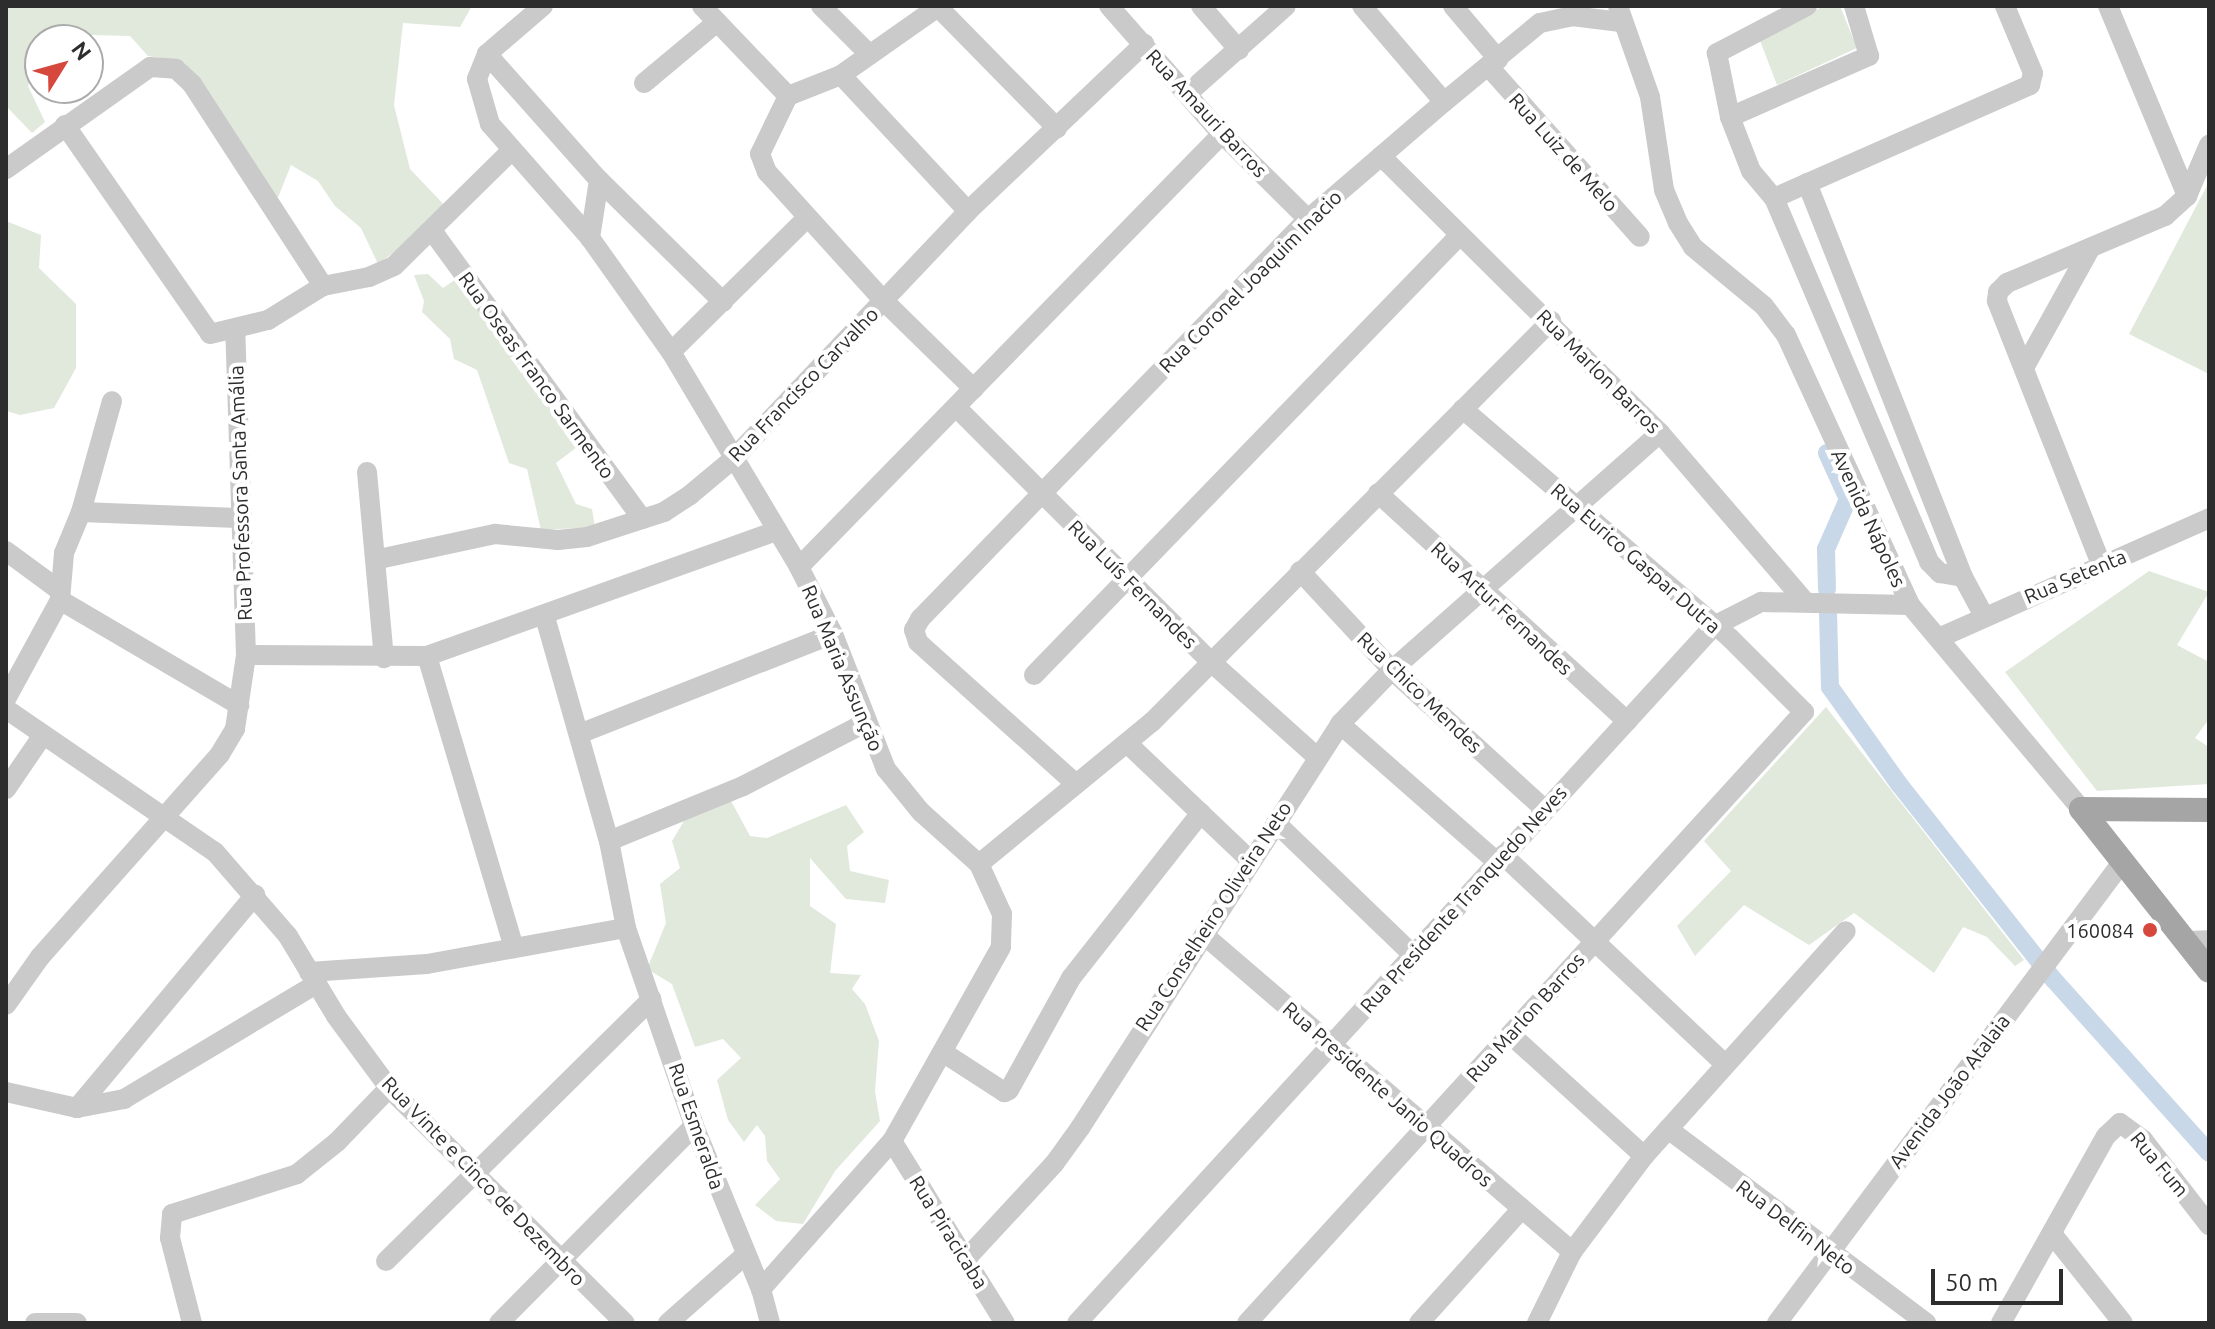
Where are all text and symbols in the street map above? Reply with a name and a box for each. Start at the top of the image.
north arrow [24,24,104,104]
text: N [67,36,97,65]
street label: Rua Amauri Barros [1142,44,1272,182]
street label: Rua Luiz de Melo [1504,88,1624,216]
street label: Rua Coronel Joaquim Inacio [1154,185,1346,377]
street label: Rua Oseas Franco Sarmento [454,267,620,483]
street label: Rua Francisco Carvalho [723,302,883,466]
street label: Rua Marlon Barros [1532,304,1666,438]
street label: Rua Professora Santa Amália [224,365,256,621]
street label: Avenida Nápoles [1827,445,1911,591]
street label: Rua Eurico Gaspar Dutra [1546,478,1726,638]
street label: Rua Luís Fernandes [1064,515,1202,653]
street label: Rua Artur Fernandes [1426,536,1578,680]
street label: Rua Setenta [2020,544,2130,608]
street label: Rua Maria Assunção [797,581,889,755]
street label: Rua Chico Mendes [1353,626,1487,758]
street label: Rua Presidente Tranquedo Neves [1355,781,1571,1017]
street label: Rua Conselheiro Oliveira Neto [1130,797,1296,1035]
place label: 160084 [2066,918,2134,942]
marker: 160084 [2141,921,2159,939]
street label: Rua Marlon Barros [1461,948,1589,1086]
street label: Rua Presidente Janio Quadros [1278,996,1498,1192]
street label: Avenida João Atalaia [1883,1009,2015,1173]
street label: Rua Esmeralda [664,1060,730,1192]
street label: Rua Vinte e Cinco de Dezembro [377,1071,591,1291]
street label: Rua Fum [2126,1127,2194,1201]
street label: Rua Piracicaba [905,1171,993,1293]
street label: Rua Delfin Neto [1732,1175,1860,1279]
scale bar [1935,1253,2067,1303]
text: 50 m [1945,1269,1998,1296]

